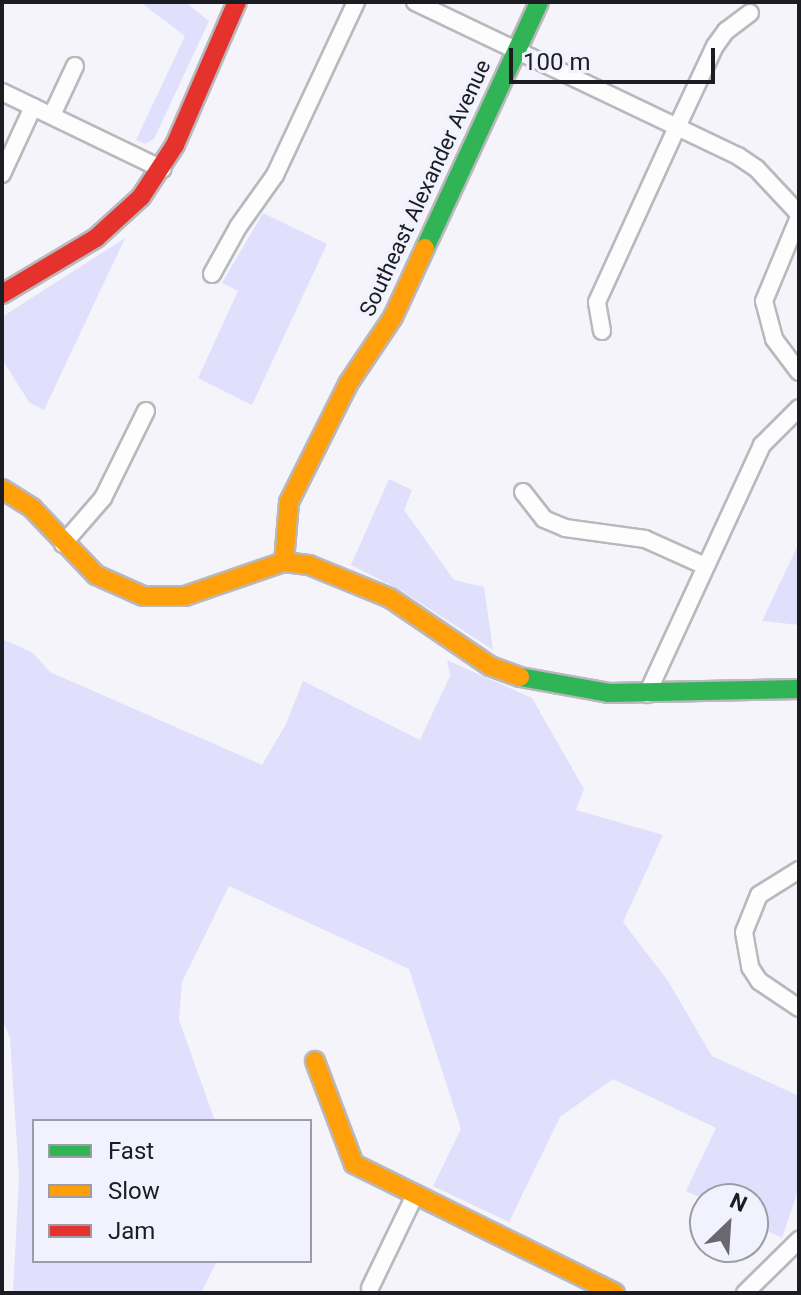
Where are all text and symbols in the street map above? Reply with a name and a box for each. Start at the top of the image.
scale bar [513,32,719,82]
text: 100 m [523,48,590,76]
street label: Southeast Alexander Avenue [354,56,496,320]
legend [32,1119,312,1263]
text: Fast [108,1137,154,1165]
text: Slow [108,1177,160,1205]
north arrow [689,1183,769,1263]
text: N [726,1188,751,1217]
text: Jam [108,1217,155,1245]

